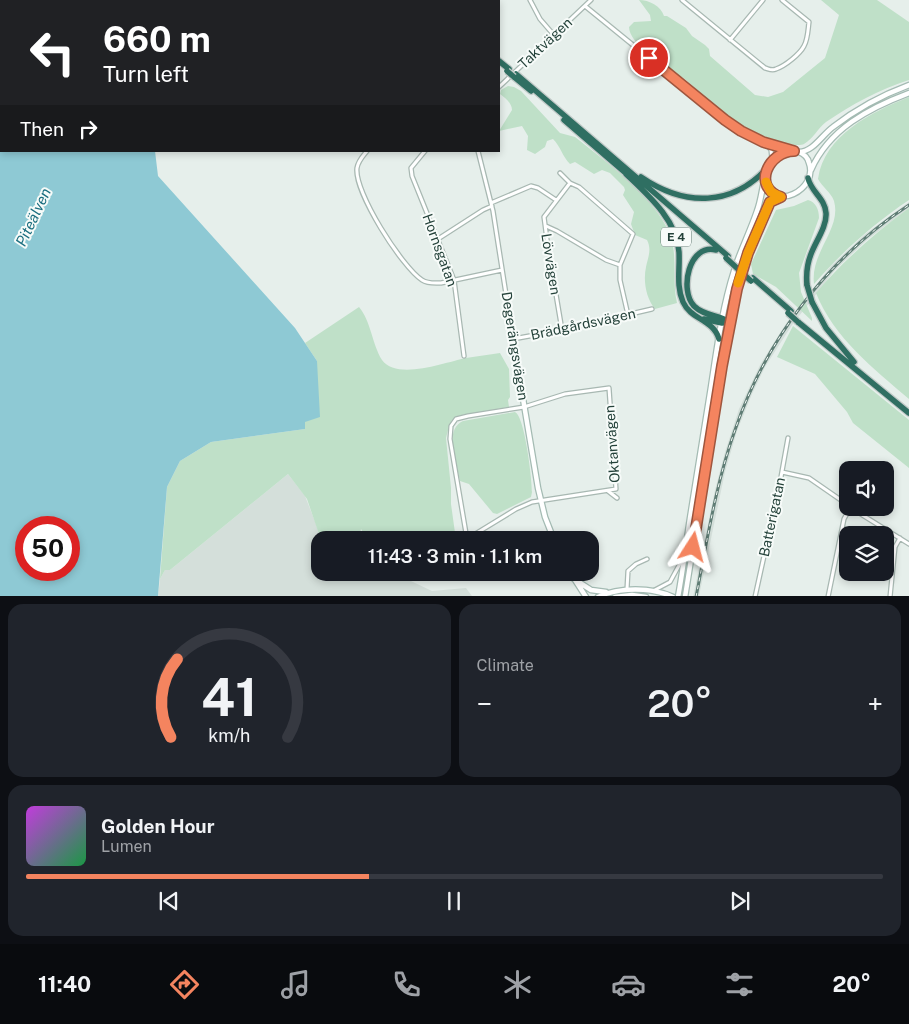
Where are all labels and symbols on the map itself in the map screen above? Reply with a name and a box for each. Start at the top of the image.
street label: Taktvägen [515,14,575,72]
pin [628,37,670,79]
water label: Piteälven [12,185,54,249]
street label: Hornsgatan [419,211,461,289]
road number: E 4 [661,228,691,246]
street label: Lövvägen [538,232,564,296]
street label: Degerängsvägen [499,291,531,401]
street label: Brädgårdsvägen [529,305,637,343]
street label: Oktanvägen [601,405,623,483]
street label: Batterigatan [756,476,788,558]
speed limit sign: 50 [15,516,80,581]
position arrow [666,520,718,572]

